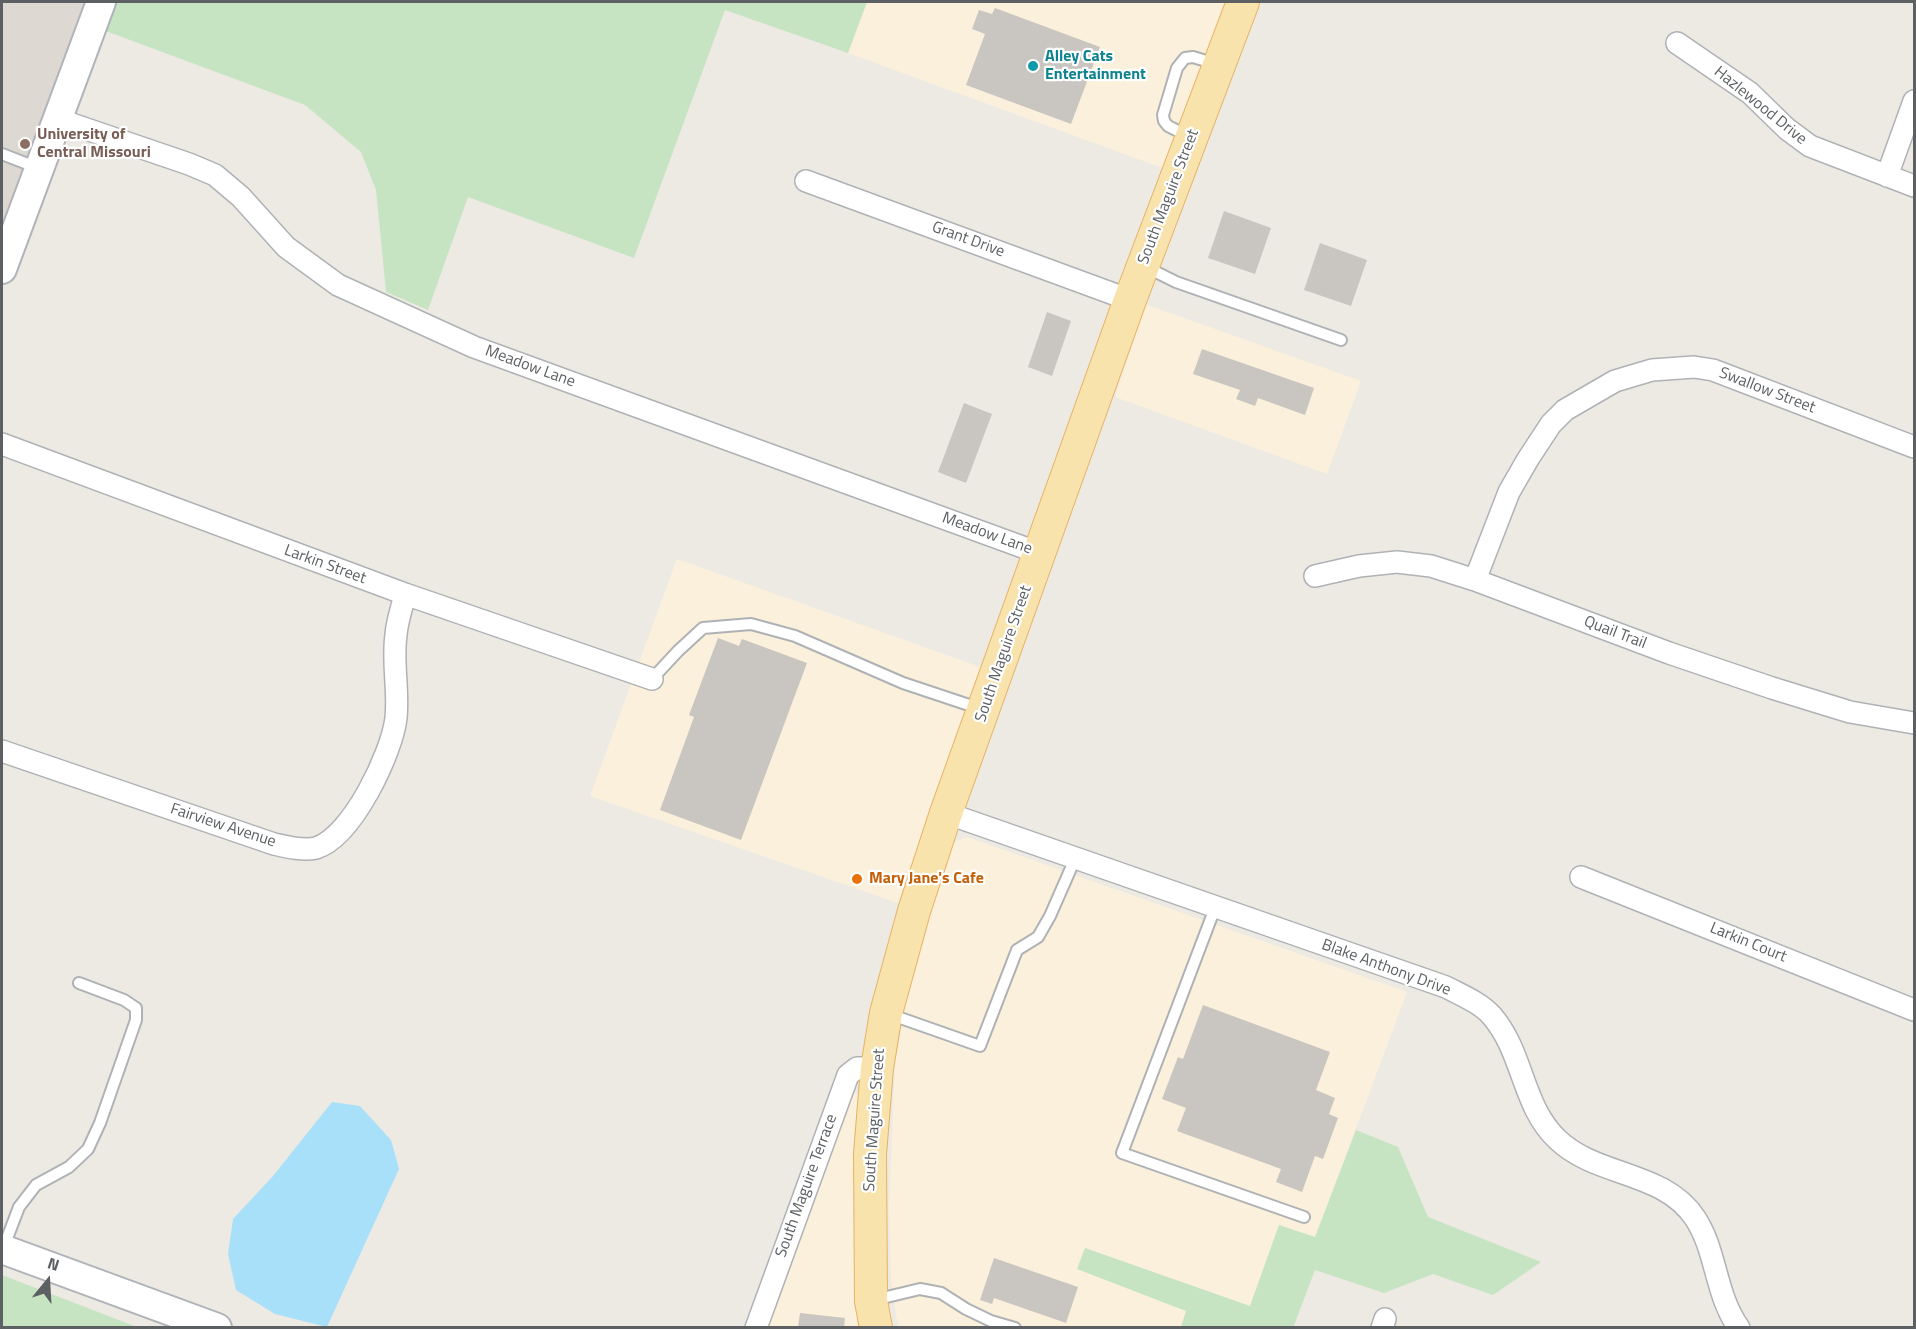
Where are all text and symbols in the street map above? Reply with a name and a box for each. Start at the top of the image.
place label: Alley Cats Entertainment [1045,47,1146,85]
marker: Alley Cats Entertainment [1026,59,1040,73]
street label: Hazlewood Drive [1710,63,1810,149]
place label: University of Central Missouri [37,125,151,163]
street label: South Maguire Street [1134,127,1204,267]
marker: University of Central Missouri [18,137,32,151]
street label: Grant Drive [929,218,1007,262]
street label: Meadow Lane [482,342,578,392]
street label: Swallow Street [1716,364,1818,418]
street label: Meadow Lane [939,509,1035,559]
street label: Larkin Street [281,541,369,589]
street label: South Maguire Street [972,583,1036,725]
street label: Quail Trail [1581,612,1649,654]
street label: Fairview Avenue [168,800,278,852]
place label: Mary Jane's Cafe [869,869,984,889]
marker: Mary Jane's Cafe [850,872,864,886]
street label: Larkin Court [1707,919,1789,967]
street label: Blake Anthony Drive [1319,936,1453,1000]
street label: South Maguire Street [860,1048,890,1192]
street label: South Maguire Terrace [772,1112,842,1260]
north arrow [18,1251,78,1311]
text: N [45,1251,63,1277]

